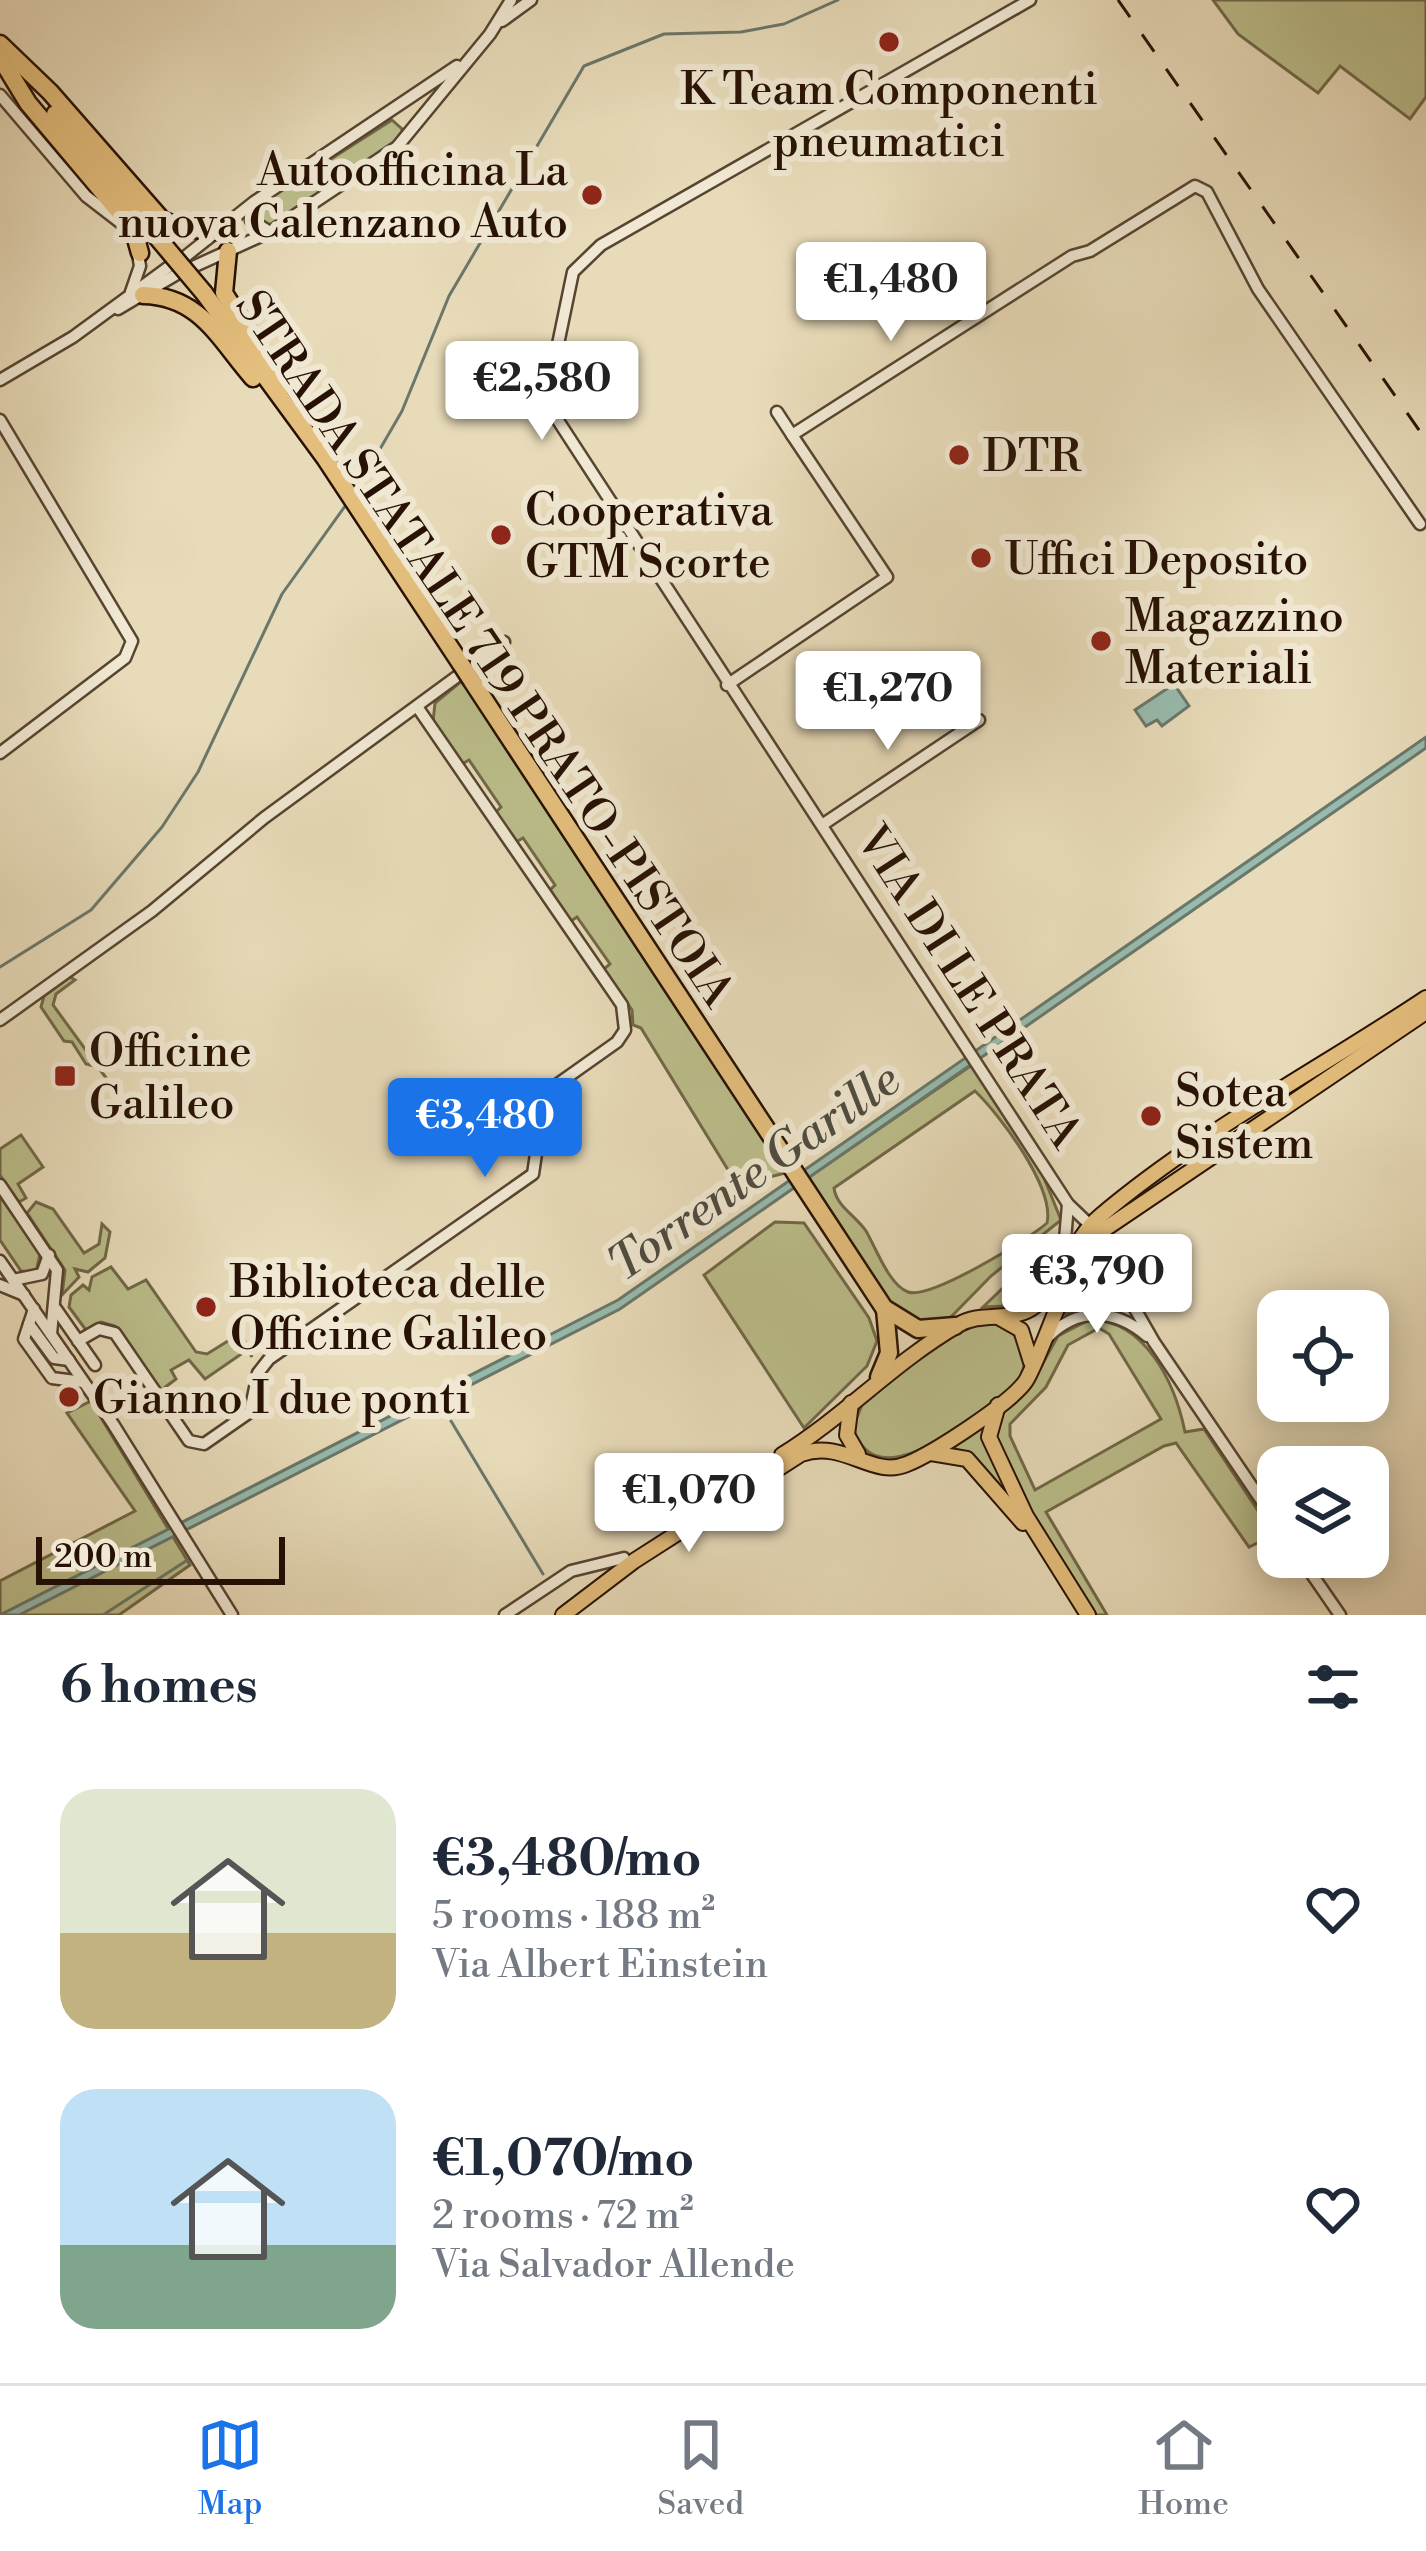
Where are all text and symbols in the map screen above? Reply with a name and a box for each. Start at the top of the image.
marker: K Team Componenti pneumatici [876,29,902,55]
place label: K Team Componenti pneumatici [680,62,1098,171]
place label: Autoofficina La nuova Calenzano Auto [118,143,568,252]
marker: Autoofficina La nuova Calenzano Auto [579,182,605,208]
pin: €1,480 [793,242,989,344]
text: €1,480 [823,256,959,305]
street label: STRADA STATALE 719 PRATO-PISTOIA [222,281,746,1019]
pin: €2,580 [444,341,640,443]
text: €2,580 [472,355,612,404]
place label: DTR [983,429,1082,486]
marker: DTR [946,442,972,468]
place label: Cooperativa GTM Scorte [525,483,773,592]
marker: Cooperativa GTM Scorte [488,522,514,548]
place label: Uffici Deposito [1005,532,1308,589]
marker: Uffici Deposito [968,545,994,571]
place label: Magazzino Materiali [1125,589,1344,698]
marker: Magazzino Materiali [1088,628,1114,654]
pin: €1,270 [790,651,986,753]
text: €1,270 [823,665,953,714]
street label: VIA DI LE PRATA [842,815,1094,1160]
place label: Officine Galileo [89,1024,252,1133]
water label: Torrente Garille [597,1051,912,1296]
marker: Officine Galileo [52,1063,78,1089]
place label: Sotea Sistem [1175,1064,1313,1173]
pin: €3,480 [387,1078,583,1180]
text: €3,480 [415,1092,555,1141]
marker: Sotea Sistem [1138,1103,1164,1129]
pin: €3,790 [999,1234,1195,1336]
text: €3,790 [1029,1248,1165,1297]
place label: Biblioteca delle Officine Galileo [229,1255,547,1364]
map controls [1257,1290,1389,1578]
button: locate [1257,1290,1389,1422]
marker: Biblioteca delle Officine Galileo [193,1294,219,1320]
place label: Gianno I due ponti [93,1371,470,1428]
marker: Gianno I due ponti [56,1384,82,1410]
button: layers [1257,1446,1389,1578]
pin: €1,070 [591,1453,787,1555]
text: €1,070 [622,1467,756,1516]
scale bar [36,1531,285,1584]
text: 200 m [54,1537,152,1578]
icon: filters [1300,1654,1366,1720]
text: 6 homes [60,1655,258,1719]
text: €3,480/mo [432,1828,702,1892]
icon: home [156,1837,300,1981]
icon: heart [1300,1876,1366,1942]
text: 5 rooms · 188 m² [432,1892,715,1941]
text: Via Albert Einstein [432,1941,768,1990]
text: €1,070/mo [432,2128,694,2192]
icon: home [156,2137,300,2281]
icon: heart [1300,2176,1366,2242]
text: 2 rooms · 72 m² [432,2192,694,2241]
text: Via Salvador Allende [432,2241,795,2290]
tab: Map [197,2412,263,2525]
tab: Saved [657,2412,744,2525]
tab: Home [1138,2412,1229,2525]

